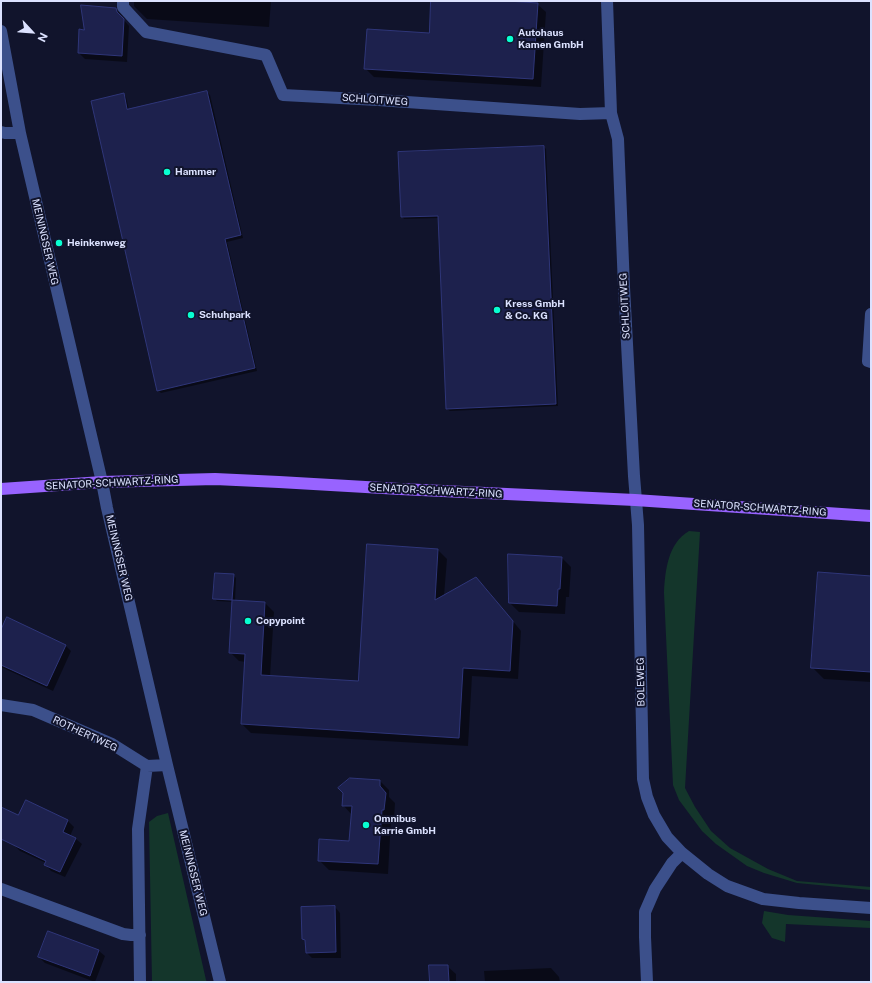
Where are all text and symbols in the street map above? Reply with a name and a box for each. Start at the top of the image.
north arrow [12,12,52,52]
place label: Autohaus Kamen GmbH [518,27,584,50]
text: N [36,31,50,44]
marker: Autohaus Kamen GmbH [505,34,515,44]
street label: SCHLOITWEG [342,92,408,108]
place label: Hammer [175,166,216,178]
marker: Hammer [162,167,172,177]
street label: MEININGSER WEG [29,198,61,286]
place label: Heinkenweg [67,237,126,249]
marker: Heinkenweg [54,238,64,248]
street label: SCHLOITWEG [617,273,633,339]
place label: Kress GmbH & Co. KG [505,298,565,322]
marker: Kress GmbH & Co. KG [492,305,502,315]
place label: Schuhpark [199,309,251,321]
marker: Schuhpark [186,310,196,320]
street label: SENATOR-SCHWARTZ-RING [45,474,179,492]
street label: SENATOR-SCHWARTZ-RING [369,482,503,500]
street label: SENATOR-SCHWARTZ-RING [693,497,827,519]
street label: MEININGSER WEG [103,514,135,602]
place label: Copypoint [256,615,305,627]
marker: Copypoint [243,616,253,626]
street label: BOLEWEG [635,657,647,707]
street label: ROTHERTWEG [51,714,119,754]
place label: Omnibus Karrie GmbH [374,813,436,836]
marker: Omnibus Karrie GmbH [361,820,371,830]
street label: MEININGSER WEG [176,829,210,917]

